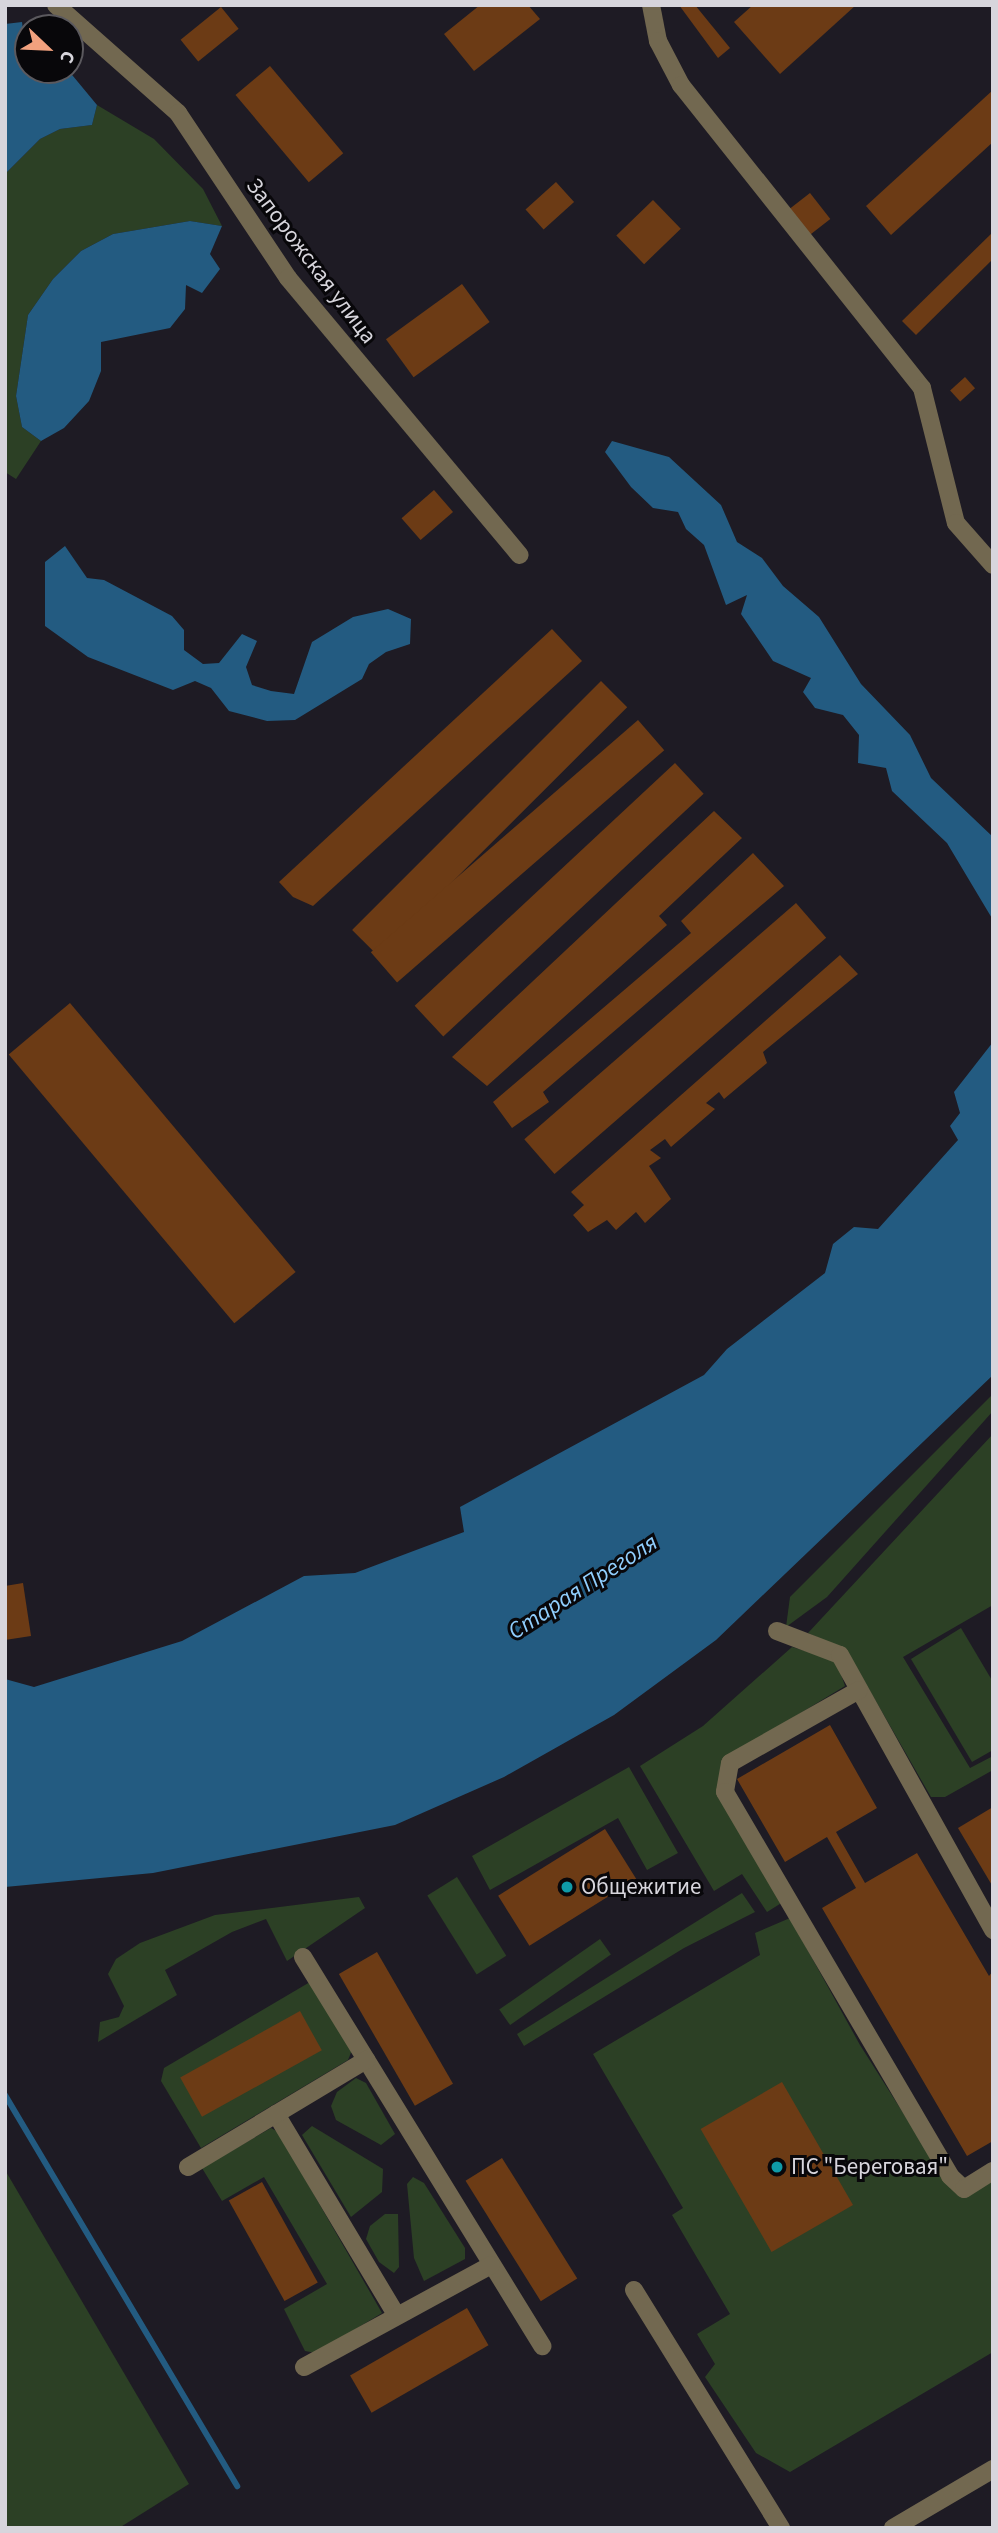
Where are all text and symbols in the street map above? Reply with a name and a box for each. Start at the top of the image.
north arrow [14,14,84,84]
text: С [52,46,82,67]
street label: Запорожская улица [240,173,382,349]
water label: Старая Преголя [503,1528,663,1646]
place label: Общежитие [581,1873,701,1901]
marker: Общежитие [559,1879,575,1895]
place label: ПС "Береговая" [791,2153,948,2181]
marker: ПС "Береговая" [769,2159,785,2175]

